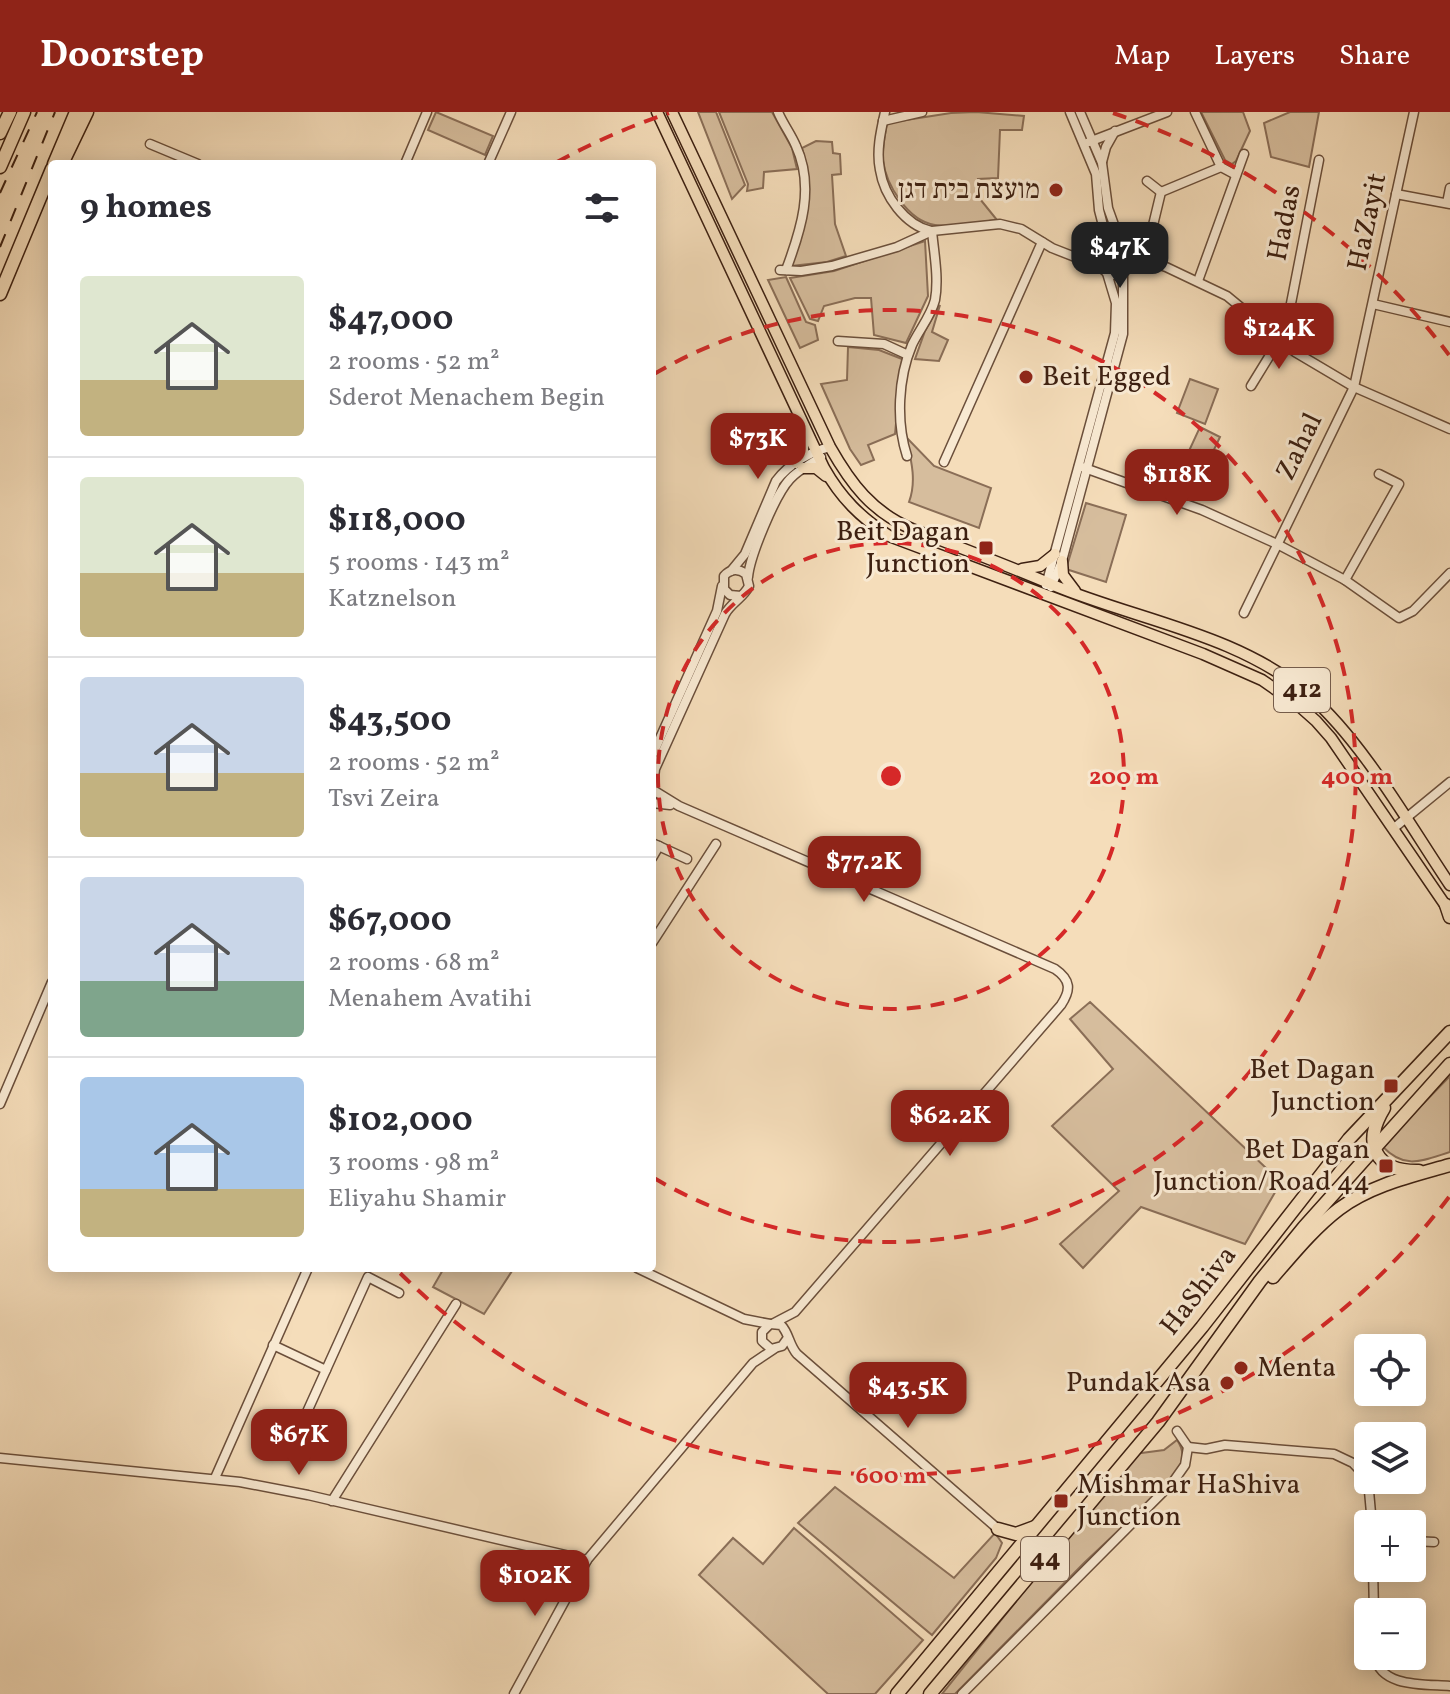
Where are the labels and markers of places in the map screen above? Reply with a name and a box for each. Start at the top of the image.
place label: מועצת בית דגן [898,171,1040,210]
marker: מועצת בית דגן [1047,181,1065,199]
pin: $47K [1073,222,1167,290]
pin: $124K [1223,303,1335,371]
place label: Beit Egged [1042,358,1171,397]
marker: Beit Egged [1017,368,1035,386]
pin: $73K [711,413,805,481]
pin: $118K [1121,449,1233,517]
place label: Beit Dagan Junction [836,513,970,584]
marker: Beit Dagan Junction [977,539,995,557]
centre of rings [877,762,905,790]
pin: $77.2K [799,836,929,904]
place label: Bet Dagan Junction [1250,1051,1375,1122]
marker: Bet Dagan Junction [1382,1077,1400,1095]
pin: $62.2K [885,1090,1015,1158]
place label: Bet Dagan Junction/Road 44 [1153,1131,1370,1202]
marker: Bet Dagan Junction/Road 44 [1377,1157,1395,1175]
place label: Menta [1257,1349,1336,1388]
marker: Menta [1232,1359,1250,1377]
pin: $43.5K [843,1362,973,1430]
place label: Pundak Asa [1066,1364,1211,1403]
marker: Pundak Asa [1218,1374,1236,1392]
pin: $67K [252,1409,346,1477]
place label: Mishmar HaShiva Junction [1077,1466,1301,1537]
marker: Mishmar HaShiva Junction [1052,1492,1070,1510]
pin: $102K [479,1550,591,1618]

